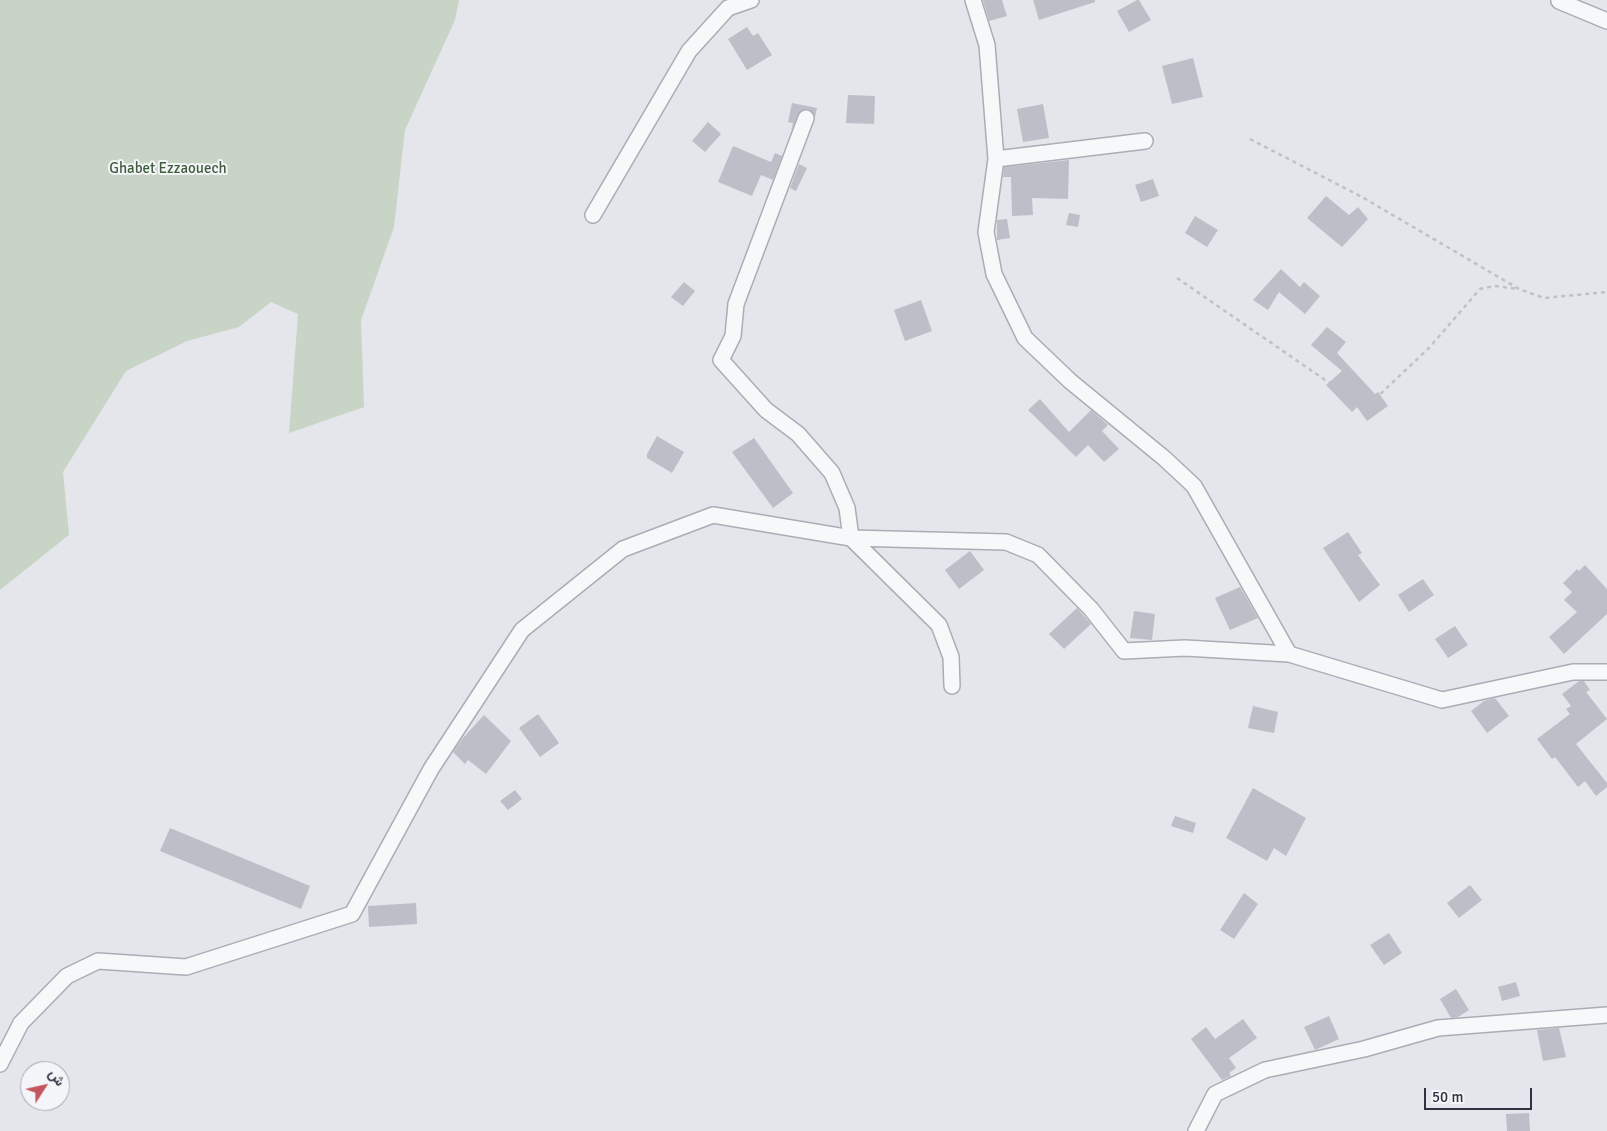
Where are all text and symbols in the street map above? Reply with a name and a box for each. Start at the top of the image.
park label: Ghabet Ezzaouech [109,160,227,178]
north arrow [20,1061,70,1111]
text: ش [45,1066,69,1089]
scale bar [1427,1078,1534,1110]
text: 50 m [1432,1088,1463,1106]

